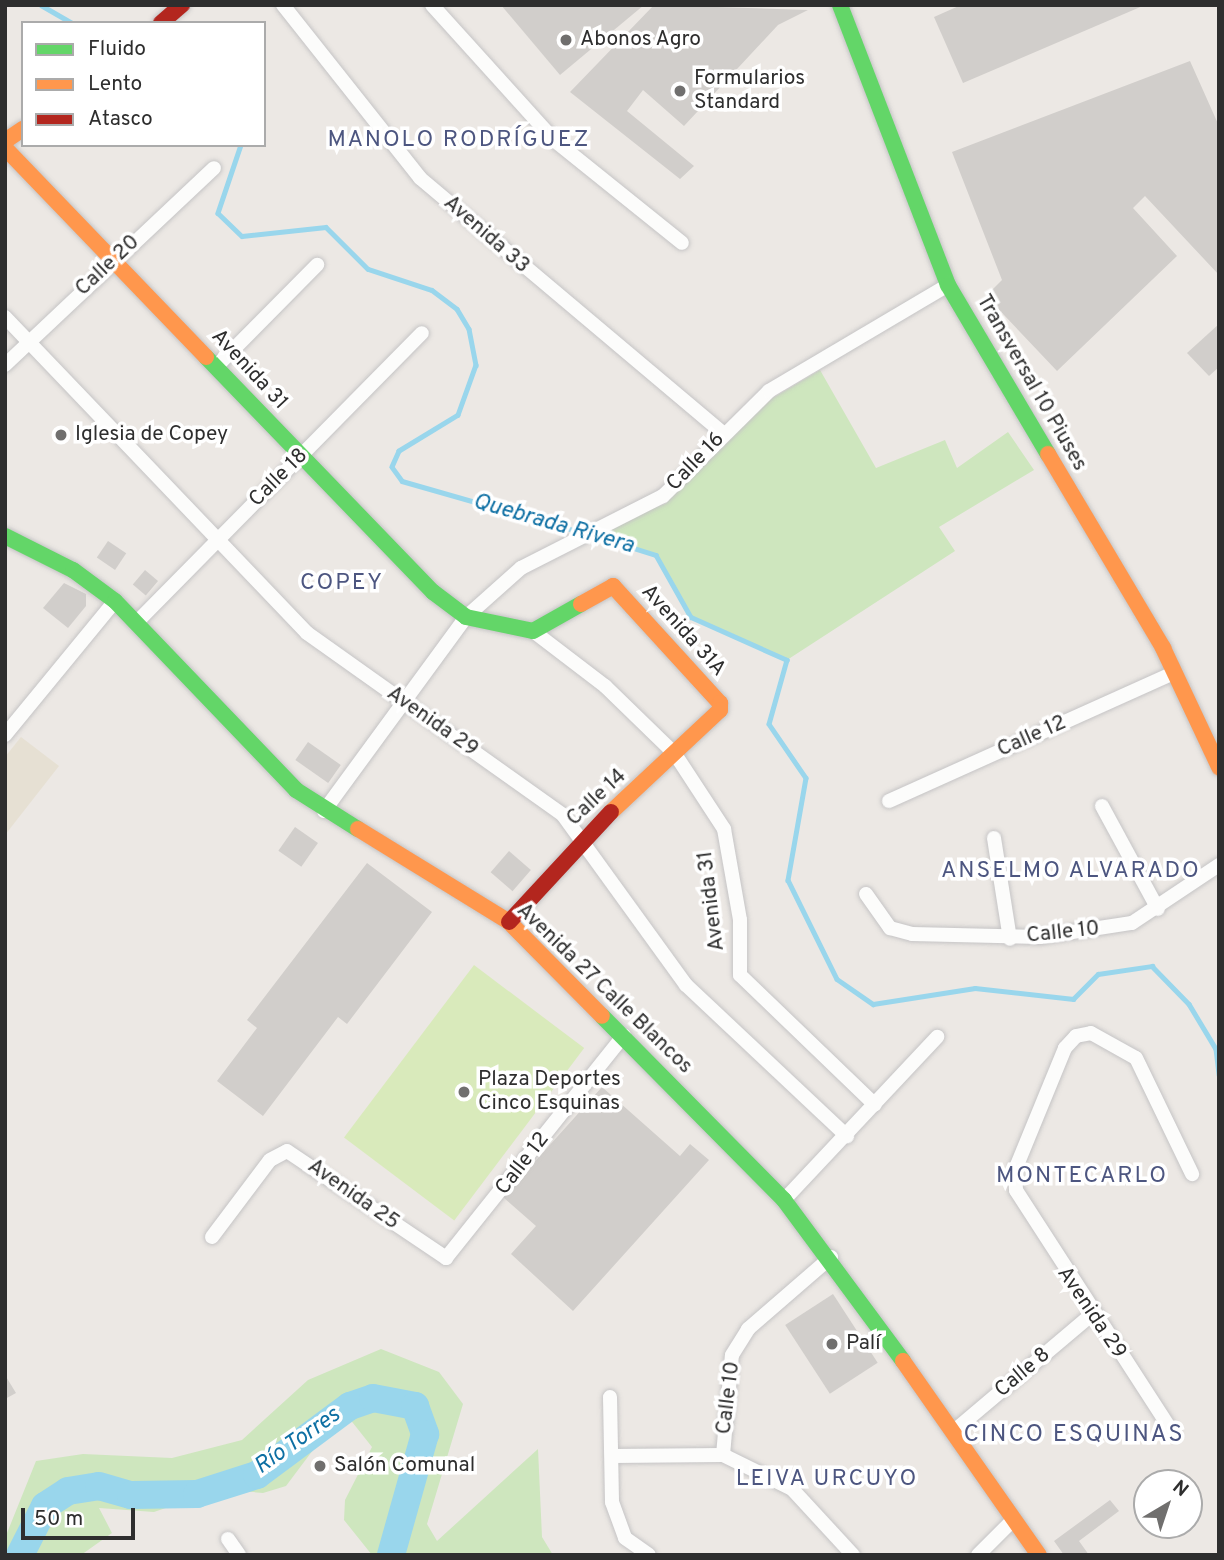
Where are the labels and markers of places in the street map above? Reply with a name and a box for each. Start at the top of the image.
place label: Abonos Agro [580,27,702,53]
marker: Abonos Agro [558,32,574,48]
place label: Formularios Standard [694,66,805,116]
marker: Formularios Standard [672,83,688,99]
place label: Iglesia de Copey [75,422,228,448]
marker: Iglesia de Copey [53,427,69,443]
place label: Plaza Deportes Cinco Esquinas [478,1067,621,1117]
marker: Plaza Deportes Cinco Esquinas [456,1084,472,1100]
place label: Palí [846,1331,881,1357]
marker: Palí [824,1336,840,1352]
place label: Salón Comunal [334,1453,475,1479]
marker: Salón Comunal [312,1458,328,1474]

